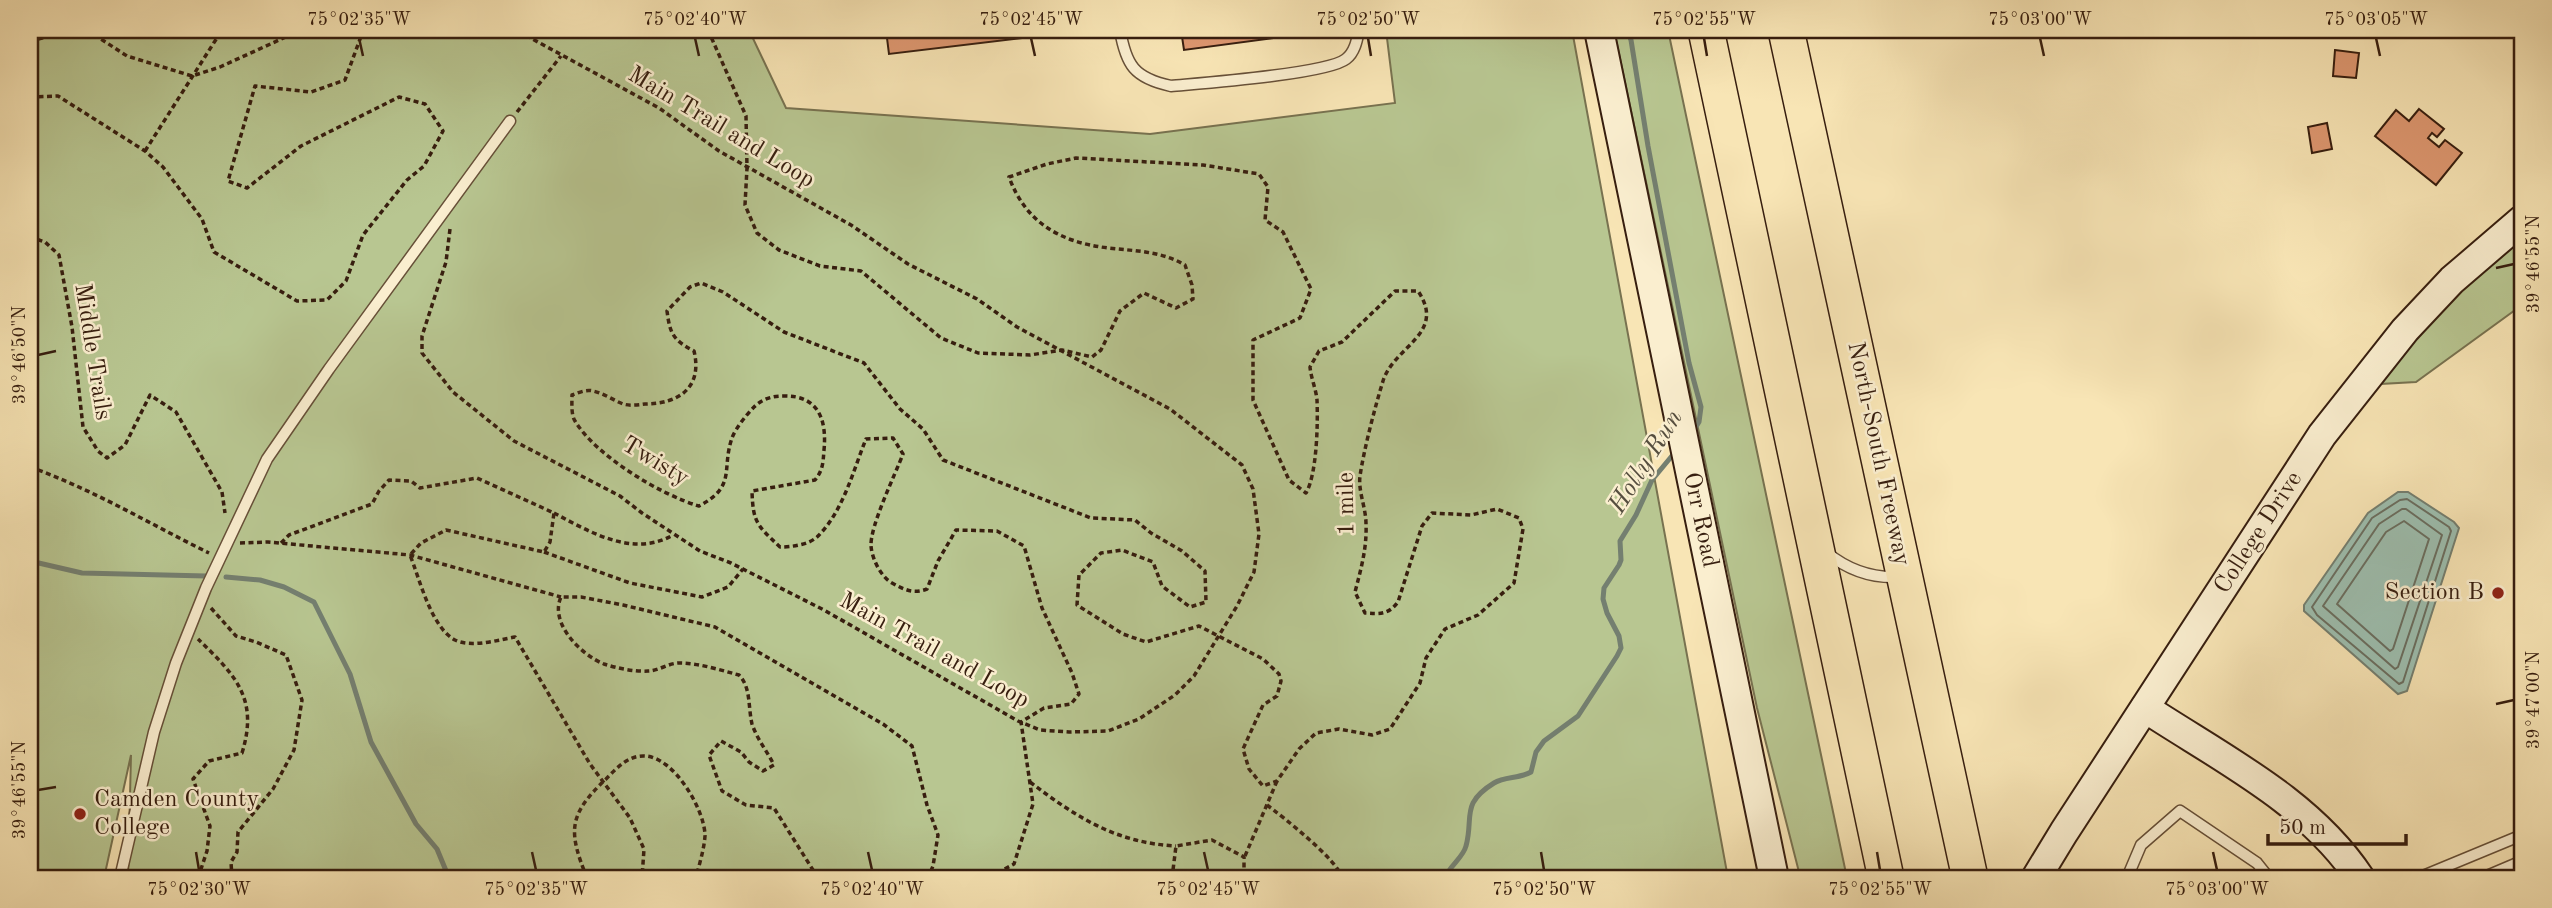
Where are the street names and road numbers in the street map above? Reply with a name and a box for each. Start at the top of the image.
street label: Main Trail and Loop [624,63,818,193]
street label: Middle Trails [69,282,115,422]
street label: North-South Freeway [1843,340,1914,569]
street label: Twisty [617,433,693,491]
street label: College Drive [2211,468,2307,598]
street label: Orr Road [1678,470,1722,570]
street label: 1 mile [1334,472,1360,536]
street label: Main Trail and Loop [835,589,1033,713]

